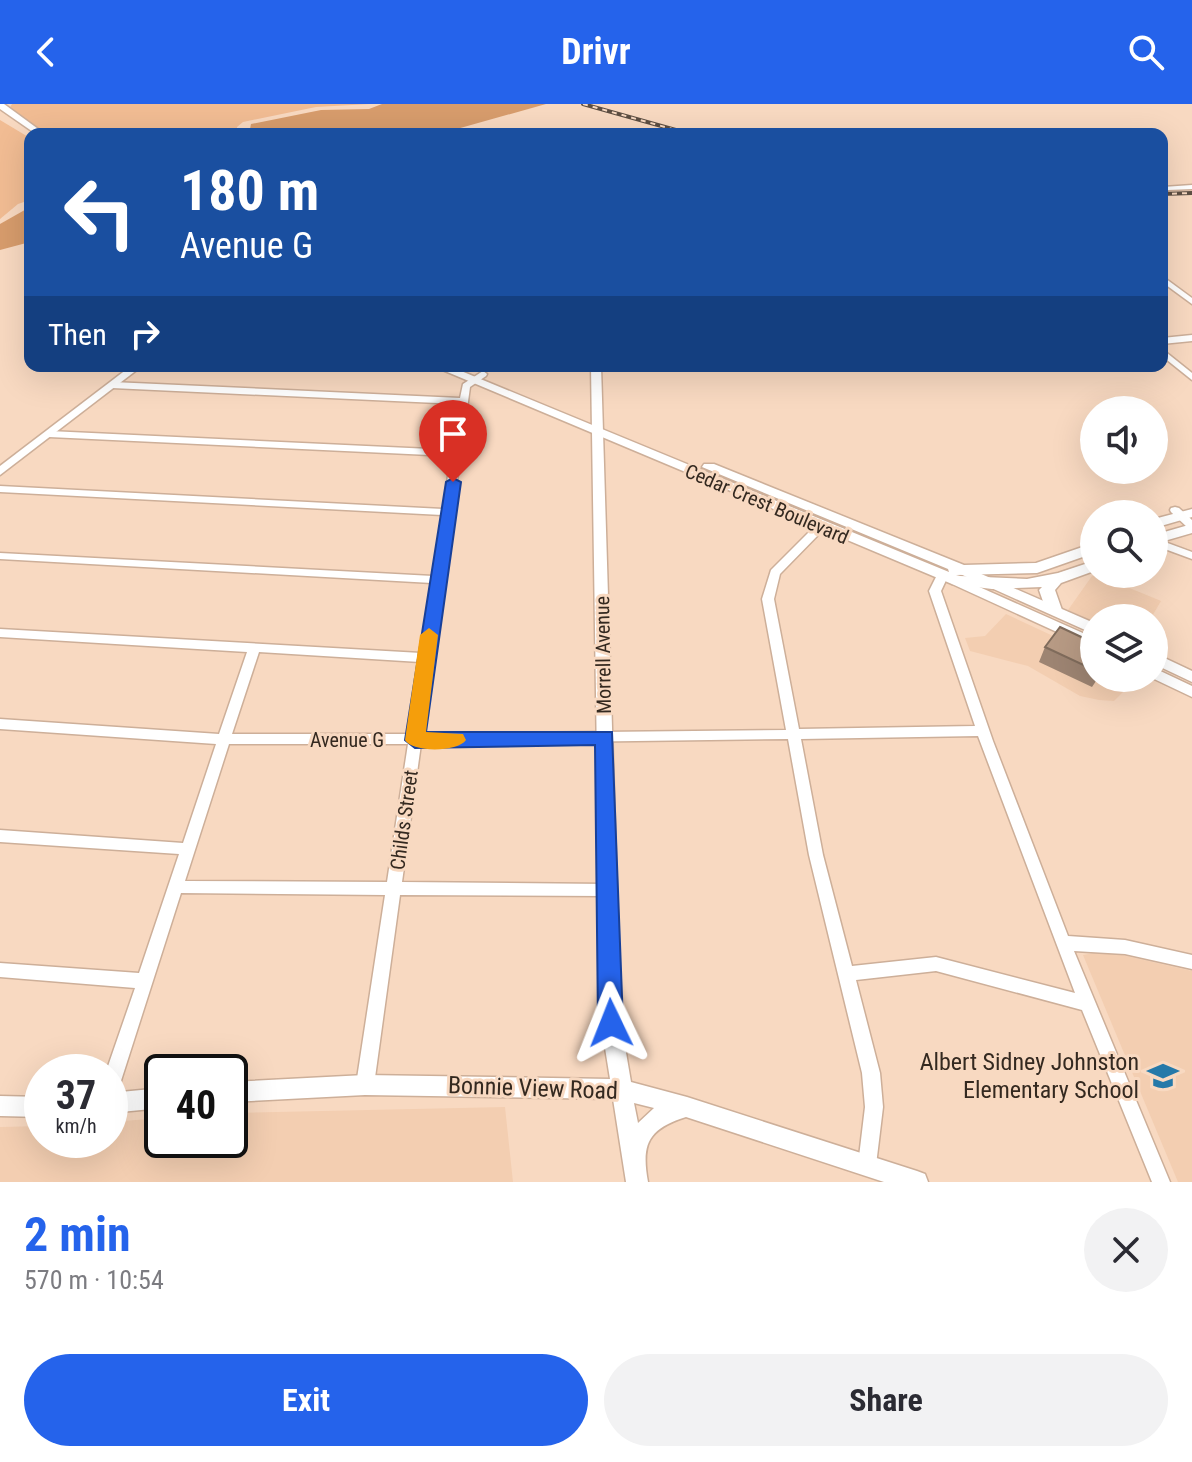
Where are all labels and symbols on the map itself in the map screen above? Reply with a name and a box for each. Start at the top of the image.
pin [419,400,487,482]
street label: Cedar Crest Boulevard [682,459,852,549]
street label: Morrell Avenue [590,596,616,714]
street label: Avenue G [310,728,384,752]
street label: Childs Street [385,768,423,872]
position arrow [569,981,653,1065]
place label: Albert Sidney Johnston Elementary School [920,1048,1139,1104]
speed limit sign: 40 [144,1054,248,1158]
school or university icon: Albert Sidney Johnston Elementary School [1146,1059,1180,1093]
street label: Bonnie View Road [447,1071,619,1105]

